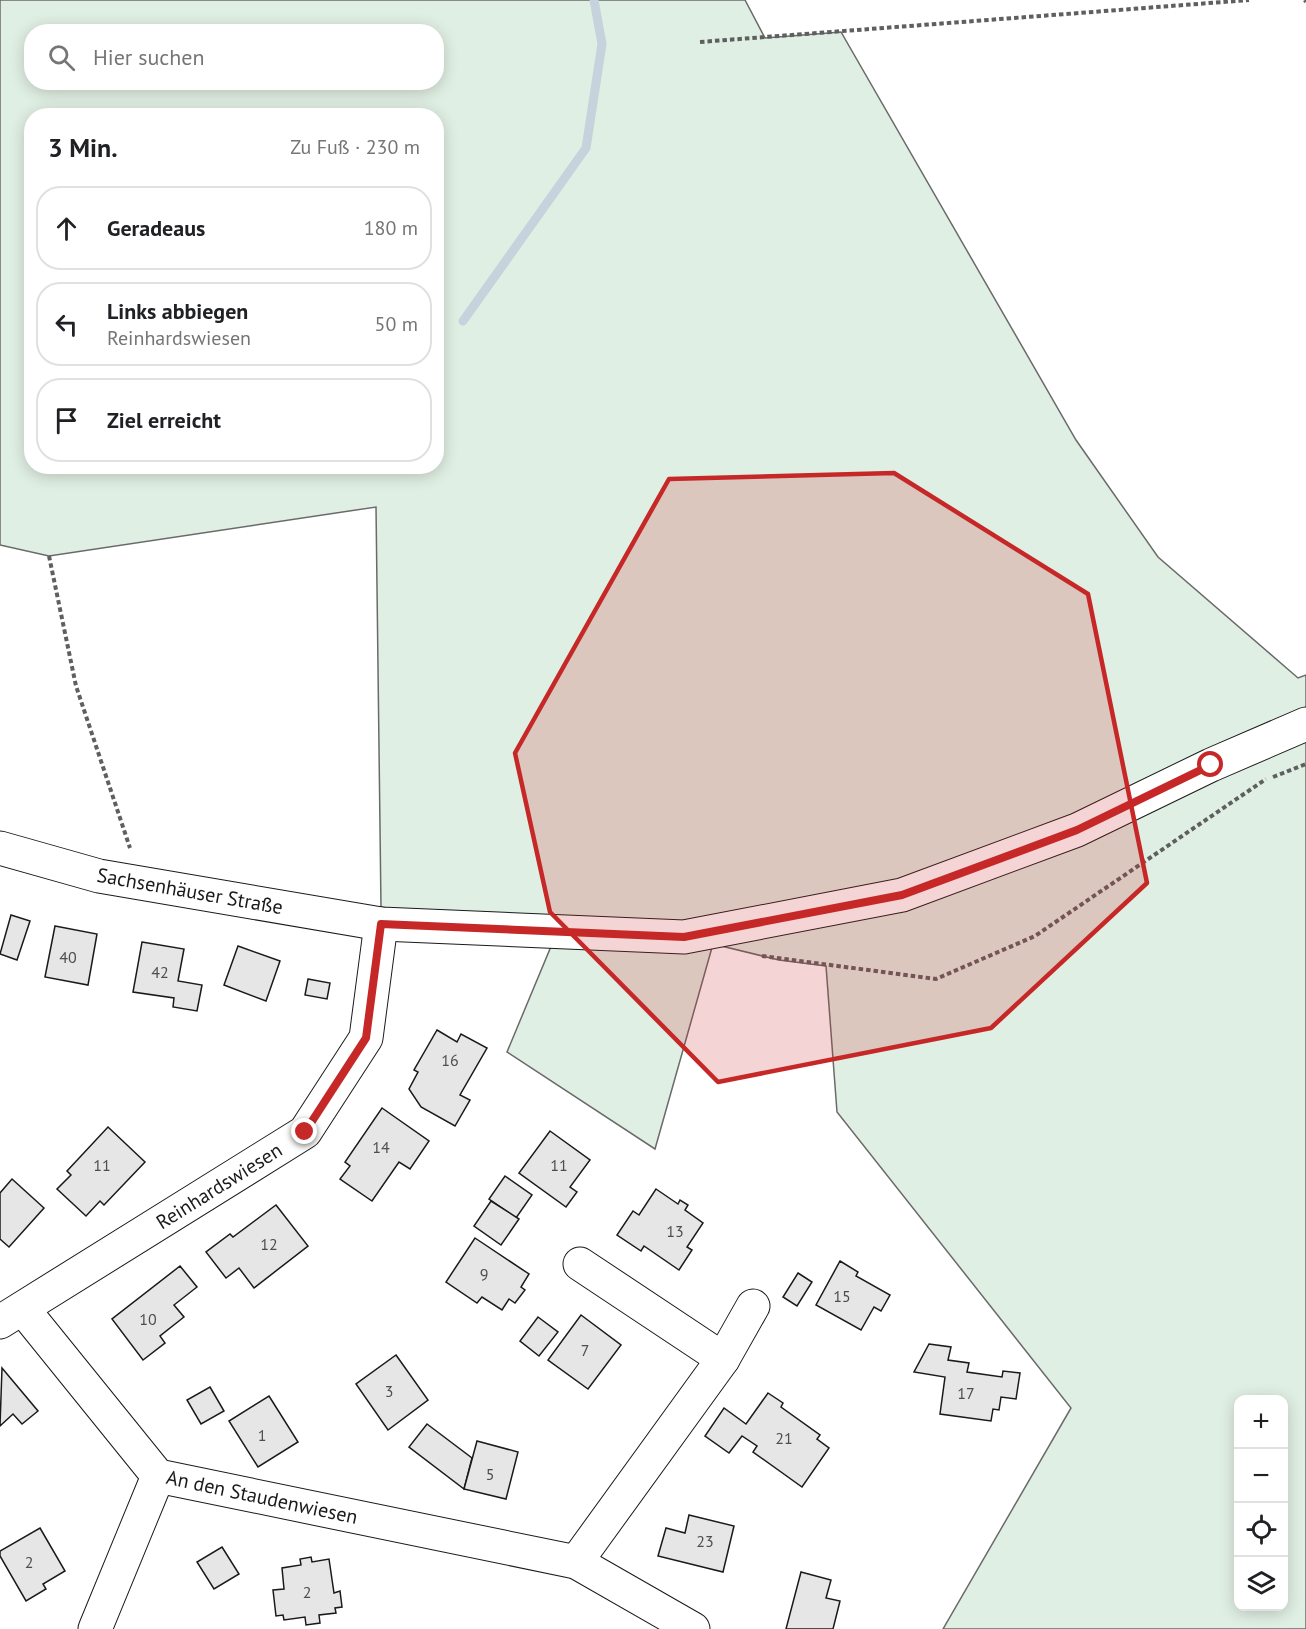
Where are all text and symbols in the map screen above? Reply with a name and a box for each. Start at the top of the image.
search box [24,24,444,90]
icon: search [45,41,78,74]
text: Hier suchen [93,43,205,71]
text: 3 Min. [48,131,118,164]
text: Zu Fuß · 230 m [290,134,420,160]
icon: ahead [50,212,83,245]
text: Geradeaus [107,214,205,242]
text: 180 m [364,215,418,241]
text: Links abbiegen [107,297,248,325]
icon: left [50,308,83,341]
text: 50 m [375,311,418,337]
text: Reinhardswiesen [107,325,251,351]
icon: arrive [50,404,83,437]
text: Ziel erreicht [107,406,221,434]
route start [1197,751,1223,777]
street label: Sachsenhäuser Straße [95,862,285,920]
house number: 40 [59,947,77,967]
house number: 42 [151,962,169,982]
house number: 16 [441,1050,459,1070]
route end [291,1118,317,1144]
street label: Reinhardswiesen [151,1137,287,1235]
house number: 14 [372,1137,390,1157]
house number: 11 [93,1155,111,1175]
house number: 11 [550,1155,568,1175]
house number: 13 [666,1221,684,1241]
house number: 12 [260,1234,278,1254]
house number: 9 [480,1264,488,1284]
house number: 15 [833,1286,851,1306]
house number: 10 [139,1309,157,1329]
house number: 7 [581,1340,589,1360]
house number: 3 [385,1381,393,1401]
house number: 17 [957,1383,975,1403]
map controls [1234,1395,1288,1611]
button: + [1234,1395,1288,1449]
house number: 1 [258,1425,266,1445]
house number: 21 [775,1428,793,1448]
button: − [1234,1449,1288,1503]
street label: An den Staudenwiesen [164,1464,360,1530]
house number: 5 [486,1464,494,1484]
button: locate [1234,1503,1288,1557]
house number: 23 [696,1531,714,1551]
house number: 2 [25,1552,33,1572]
button: layers [1234,1557,1288,1611]
house number: 2 [303,1582,311,1602]

